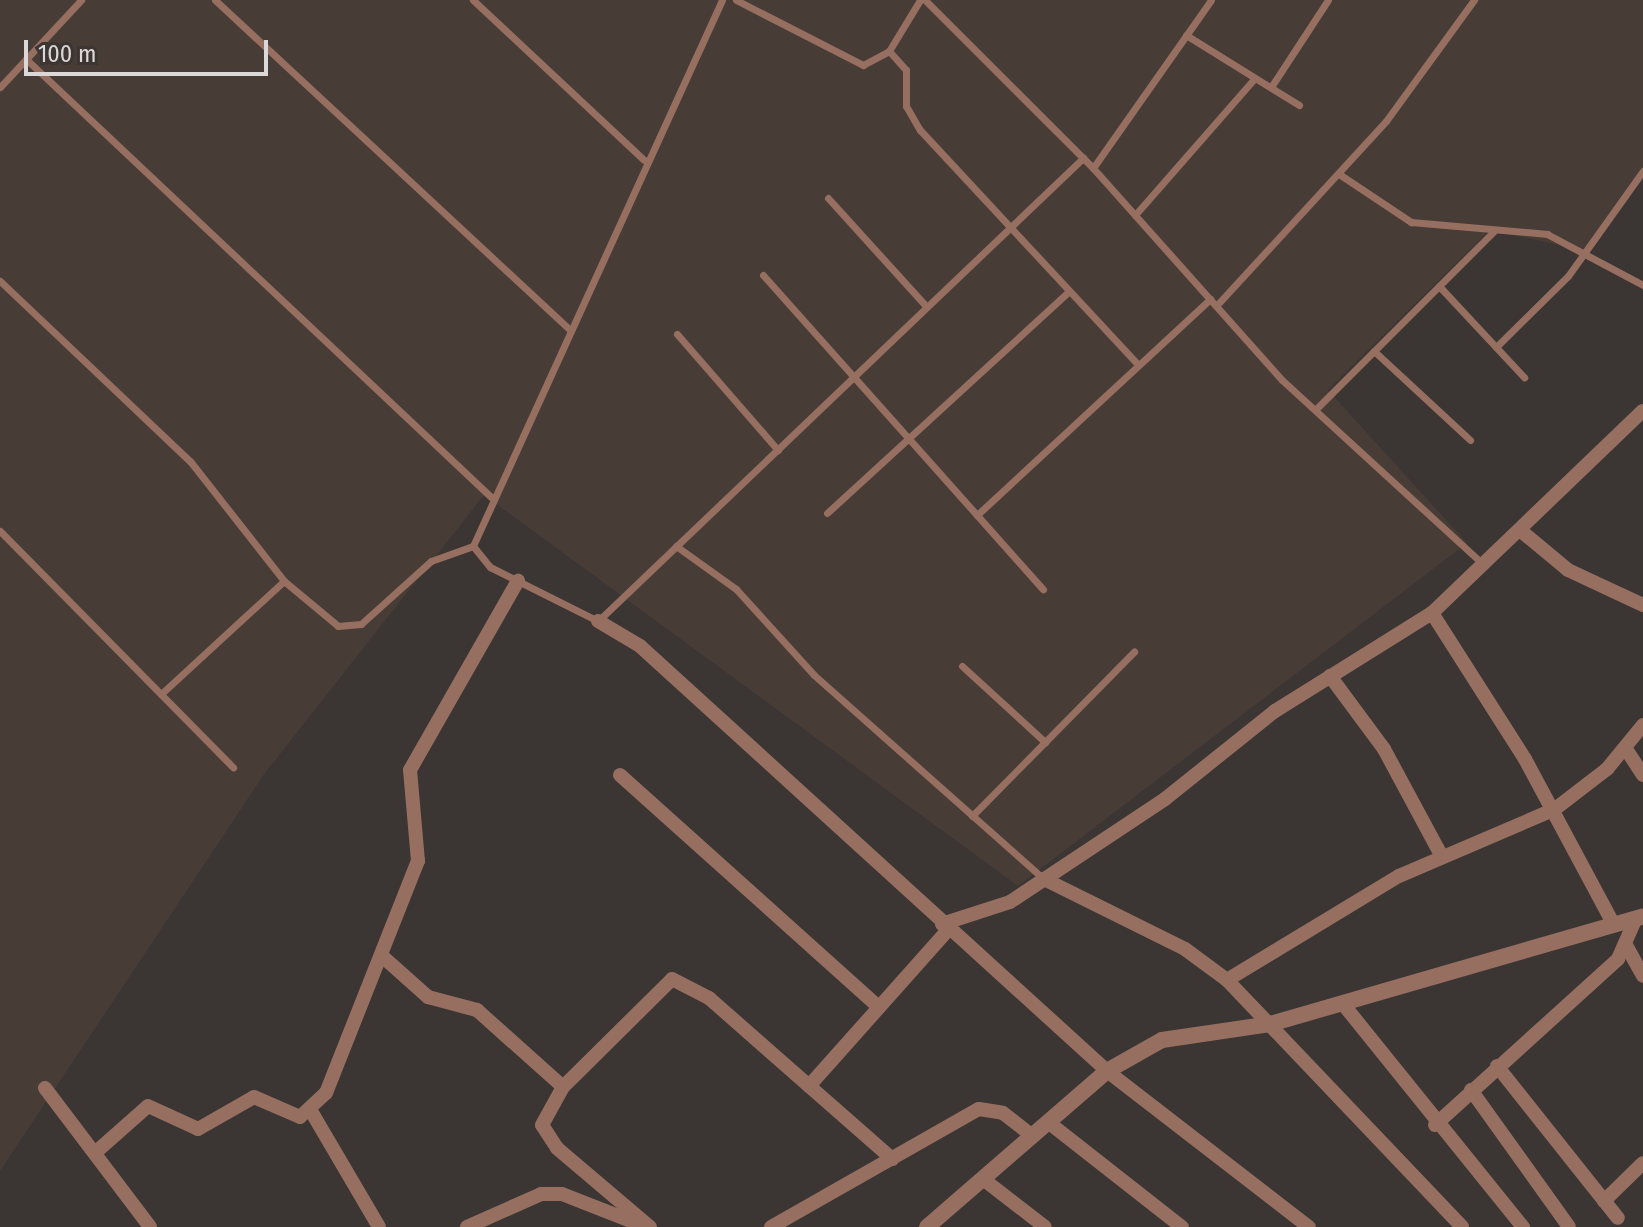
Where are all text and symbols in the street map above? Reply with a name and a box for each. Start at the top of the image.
scale bar [28,24,272,74]
text: 100 m [38,40,96,68]

